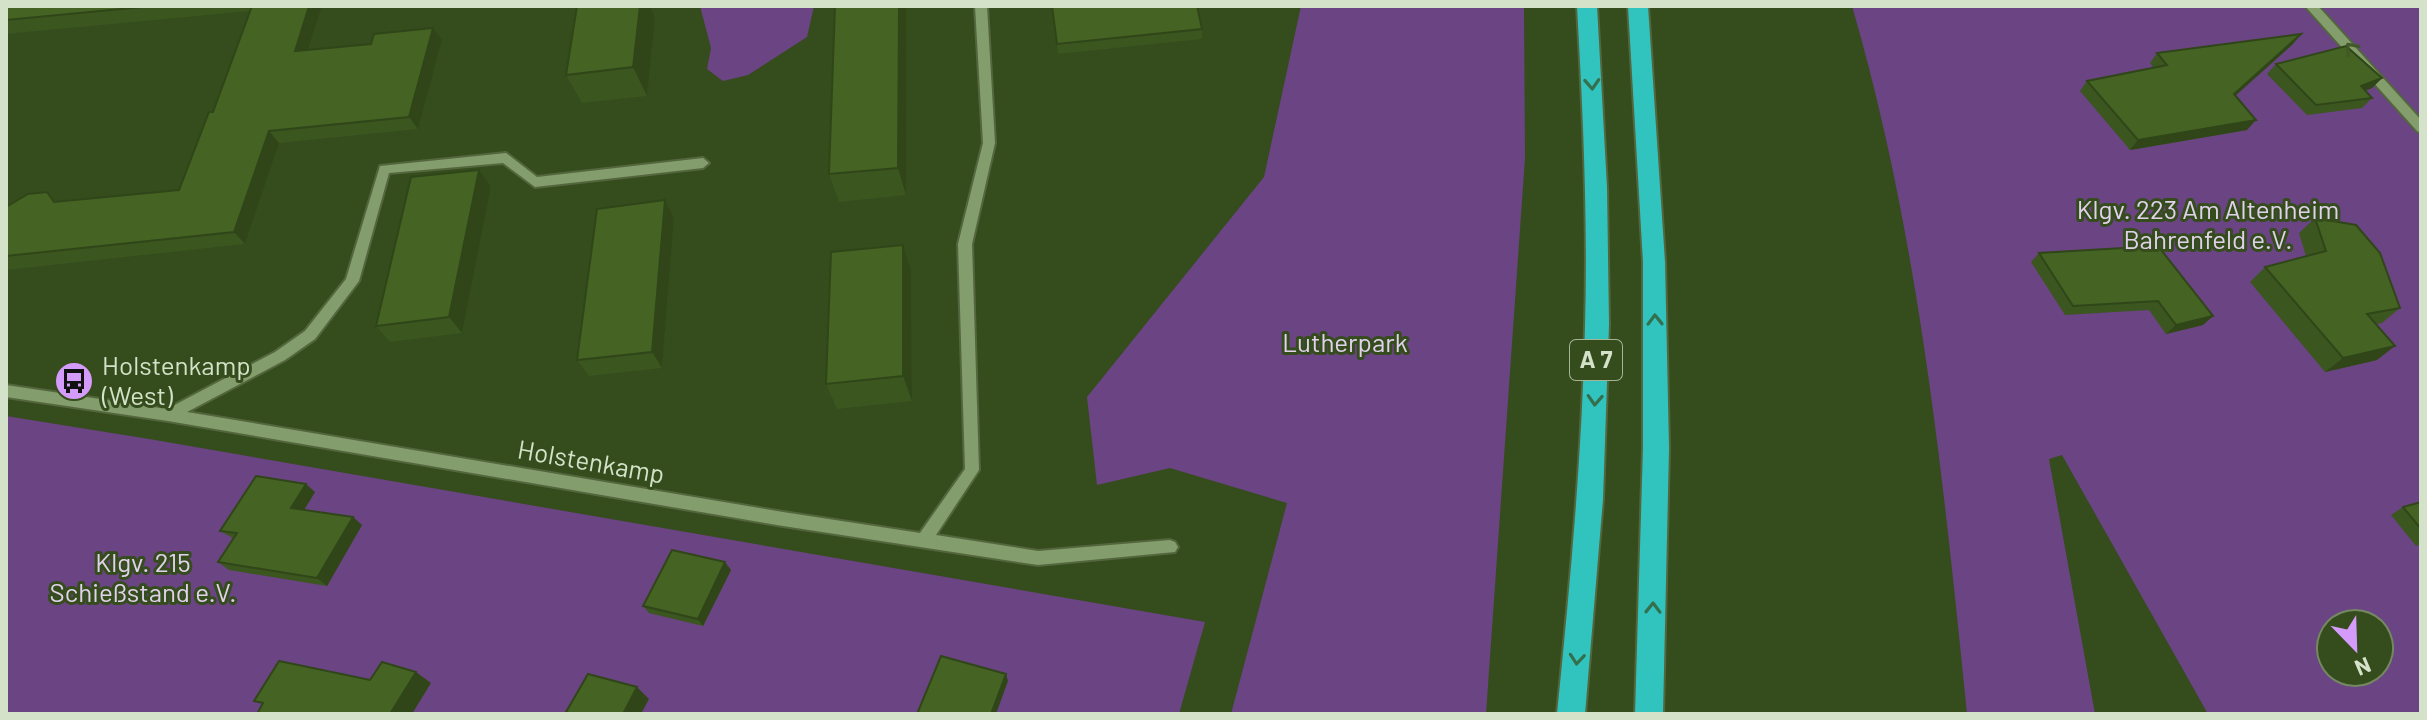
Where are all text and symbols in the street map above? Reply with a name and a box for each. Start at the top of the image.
one-way arrow [2347,43,2361,58]
one-way arrow [1583,78,1600,91]
park label: Klgv. 223 Am Altenheim Bahrenfeld e.V. [2077,193,2339,254]
one-way arrow [1646,313,1664,326]
park label: Lutherpark [1282,326,1408,357]
road number: A 7 [1570,340,1622,380]
place label: Holstenkamp (West) [101,349,251,410]
bus stop icon: Holstenkamp (West) [53,360,95,402]
one-way arrow [1586,394,1603,407]
street label: Holstenkamp [515,432,667,489]
park label: Klgv. 215 Schießstand e.V. [50,546,236,607]
one-way arrow [1644,601,1662,614]
north arrow [2315,608,2395,688]
one-way arrow [1568,653,1585,666]
text: N [2351,653,2375,682]

